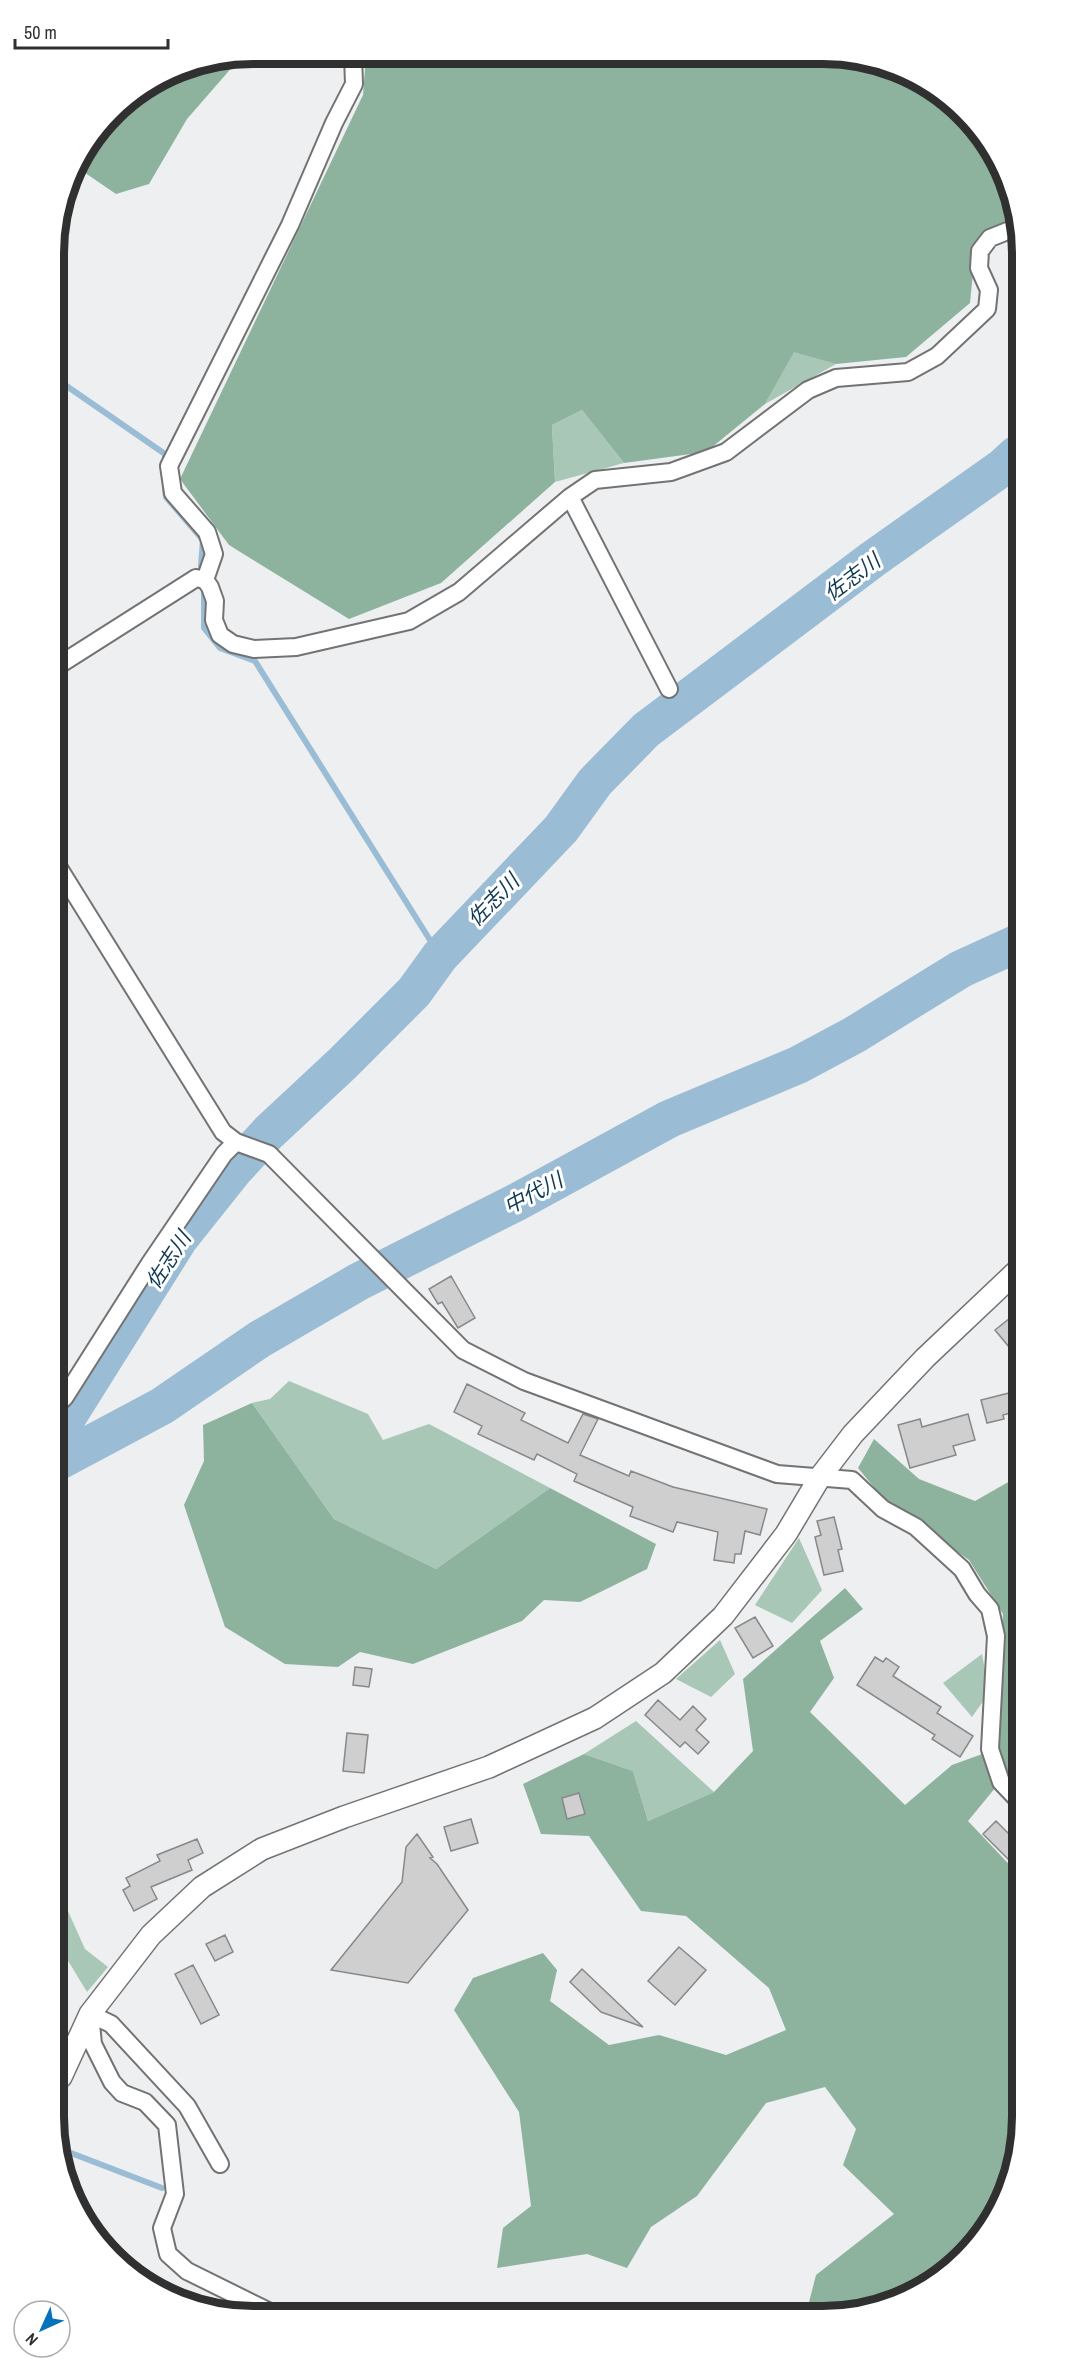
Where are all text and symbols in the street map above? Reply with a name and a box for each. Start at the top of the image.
scale bar [15,12,168,50]
text: 50 m [24,20,57,45]
water label: 佐志川 [818,545,887,608]
water label: 佐志川 [461,866,527,933]
water label: 中代川 [498,1164,569,1221]
water label: 佐志川 [139,1224,198,1294]
north arrow [12,2299,72,2359]
text: N [20,2328,43,2351]

